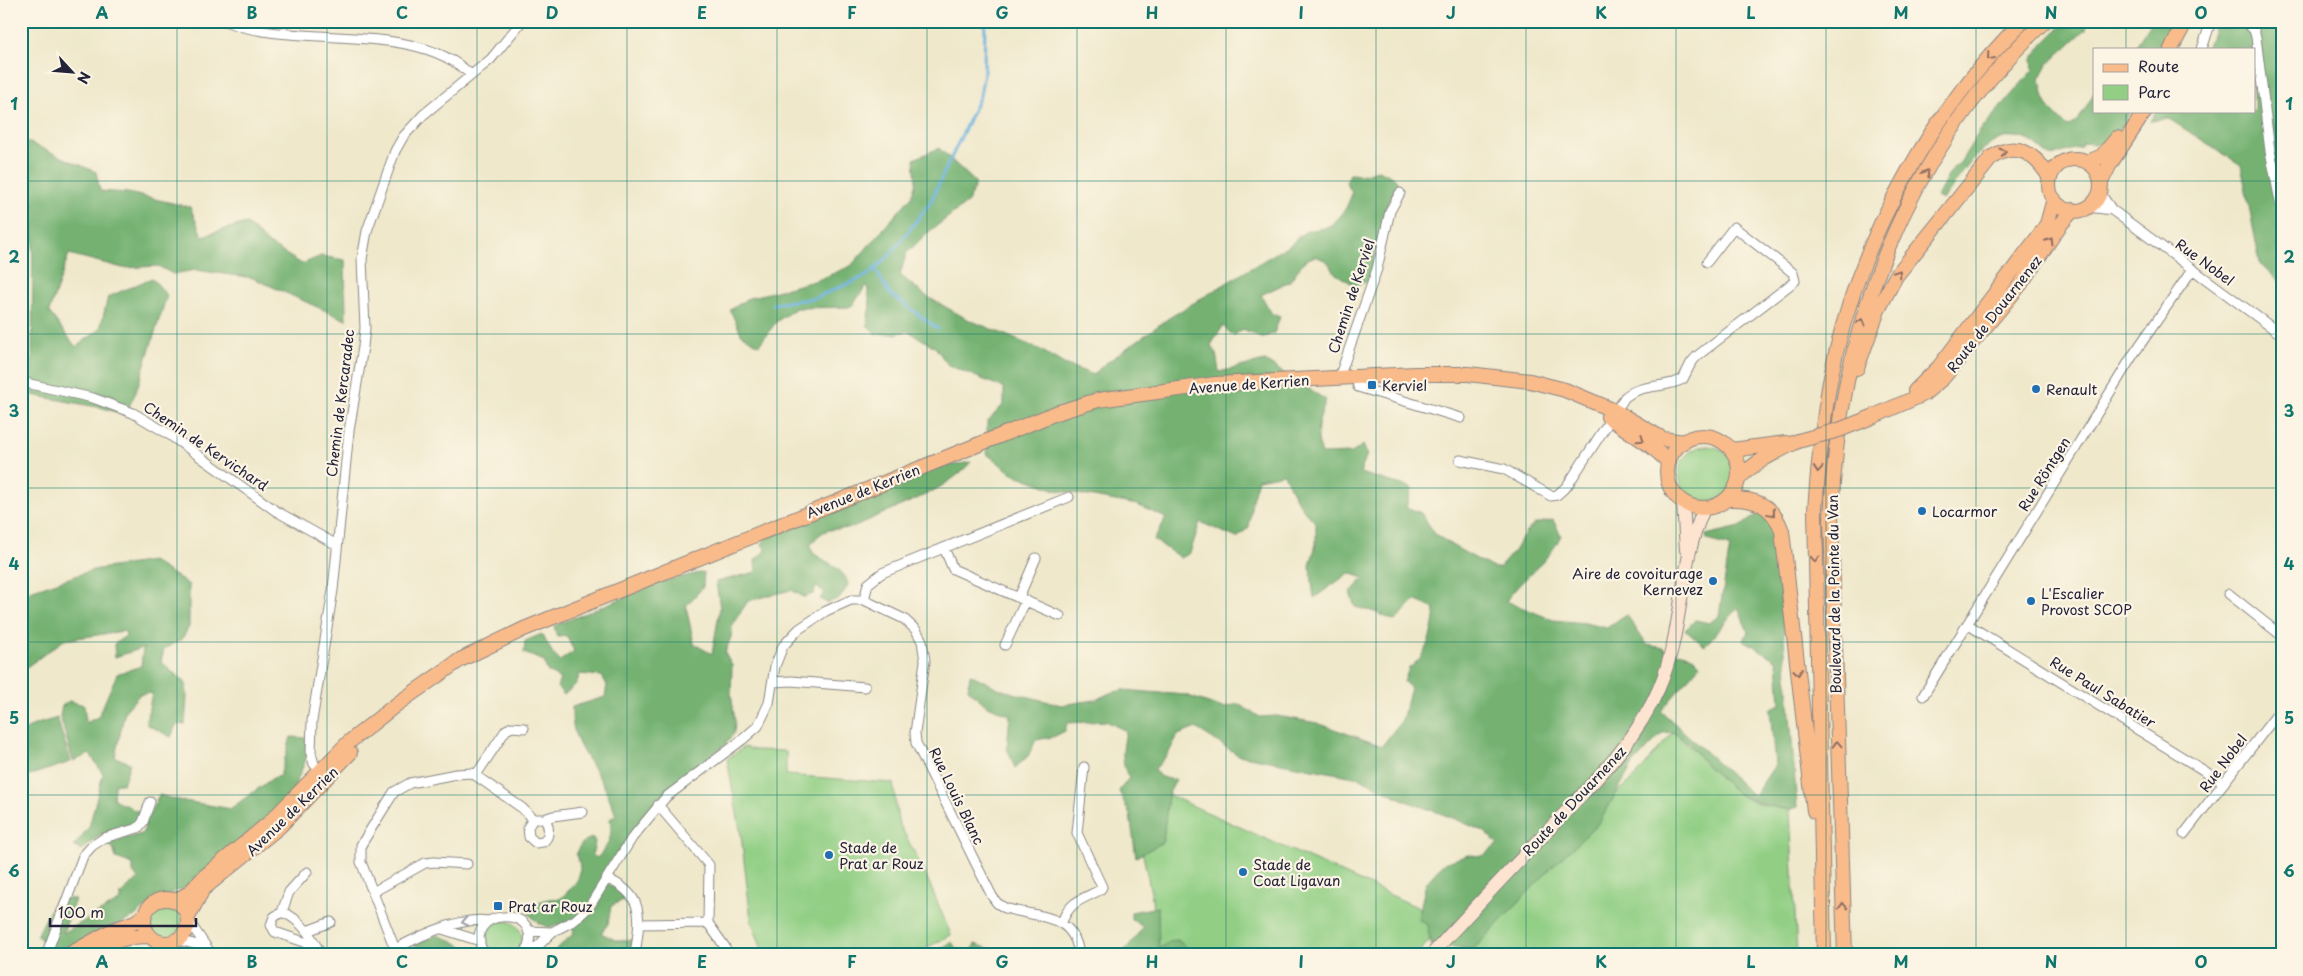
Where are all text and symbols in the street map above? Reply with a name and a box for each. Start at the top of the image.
text: A [96,0,109,24]
text: B [247,0,258,24]
text: C [396,0,408,24]
text: D [546,0,558,24]
text: E [697,0,707,24]
text: F [847,0,857,24]
text: G [995,0,1009,24]
text: H [1146,0,1158,24]
text: I [1298,0,1304,24]
text: J [1446,0,1456,24]
text: K [1595,0,1607,24]
text: L [1746,0,1756,24]
text: M [1893,0,1909,24]
text: N [2045,0,2057,24]
text: O [2195,0,2208,24]
north arrow [48,48,98,98]
legend [2093,48,2256,112]
one-way arrow [1987,52,1996,61]
text: Route [2138,54,2179,77]
text: N [72,68,96,88]
text: Parc [2138,80,2171,103]
text: 1 [10,91,18,115]
text: 1 [2285,91,2293,115]
one-way arrow [1999,148,2007,158]
one-way arrow [1919,169,1929,178]
street label: Rue Nobel [2171,234,2239,290]
street label: Chemin de Kerviel [1323,236,1379,356]
one-way arrow [2044,237,2054,246]
text: 2 [8,244,20,268]
text: 2 [2283,244,2295,268]
street label: Route de Douarnenez [1942,251,2047,377]
one-way arrow [1892,270,1901,279]
one-way arrow [1855,318,1865,326]
street label: Chemin de Kercaradec [321,328,359,478]
street label: Avenue de Kerrien [1188,369,1310,399]
place label: Kerviel [1382,375,1427,396]
marker: Kerviel [1366,379,1378,391]
place label: Renault [2046,379,2097,400]
marker: Renault [2030,383,2042,395]
street label: Chemin de Kervichard [139,396,273,496]
text: 3 [9,398,19,422]
text: 3 [2284,398,2294,422]
one-way arrow [1635,433,1644,442]
street label: Rue Röntgen [2013,433,2075,515]
street label: Avenue de Kerrien [803,459,923,523]
one-way arrow [1813,465,1824,473]
street label: Boulevard de la Pointe du Van [1822,494,1846,694]
place label: Locarmor [1932,501,1998,522]
marker: Locarmor [1916,505,1928,517]
one-way arrow [1766,508,1775,517]
text: 4 [9,551,20,575]
text: 4 [2284,551,2295,575]
one-way arrow [1810,556,1820,563]
place label: Aire de covoiturage Kernevez [1572,563,1703,600]
marker: Aire de covoiturage Kernevez [1707,575,1719,587]
place label: L'Escalier Provost SCOP [2041,583,2132,620]
marker: L'Escalier Provost SCOP [2025,595,2037,607]
street label: Rue Paul Sabatier [2046,651,2160,733]
one-way arrow [1792,668,1803,676]
text: 5 [9,705,19,729]
text: 5 [2284,705,2294,729]
street label: Rue Nobel [2194,730,2252,796]
one-way arrow [1832,739,1843,747]
street label: Route de Douarnenez [1517,741,1631,861]
street label: Rue Louis Blanc [924,744,990,848]
street label: Avenue de Kerrien [241,762,343,860]
place label: Stade de Prat ar Rouz [839,837,924,874]
marker: Stade de Prat ar Rouz [823,849,835,861]
place label: Stade de Coat Ligavan [1253,854,1341,891]
text: 6 [8,858,20,882]
text: 6 [2283,858,2295,882]
marker: Stade de Coat Ligavan [1237,866,1249,878]
scale bar [50,896,196,928]
place label: Prat ar Rouz [508,896,593,917]
text: 100 m [58,900,104,923]
marker: Prat ar Rouz [492,900,504,912]
one-way arrow [1838,902,1848,910]
one-way arrow [460,916,469,927]
text: A [96,949,109,973]
text: B [247,949,258,973]
text: C [396,949,408,973]
text: D [546,949,558,973]
text: E [697,949,707,973]
text: F [847,949,857,973]
text: G [995,949,1009,973]
text: H [1146,949,1158,973]
text: I [1298,949,1304,973]
text: J [1446,949,1456,973]
text: K [1595,949,1607,973]
text: L [1746,949,1756,973]
text: M [1893,949,1909,973]
text: N [2045,949,2057,973]
text: O [2195,949,2208,973]

